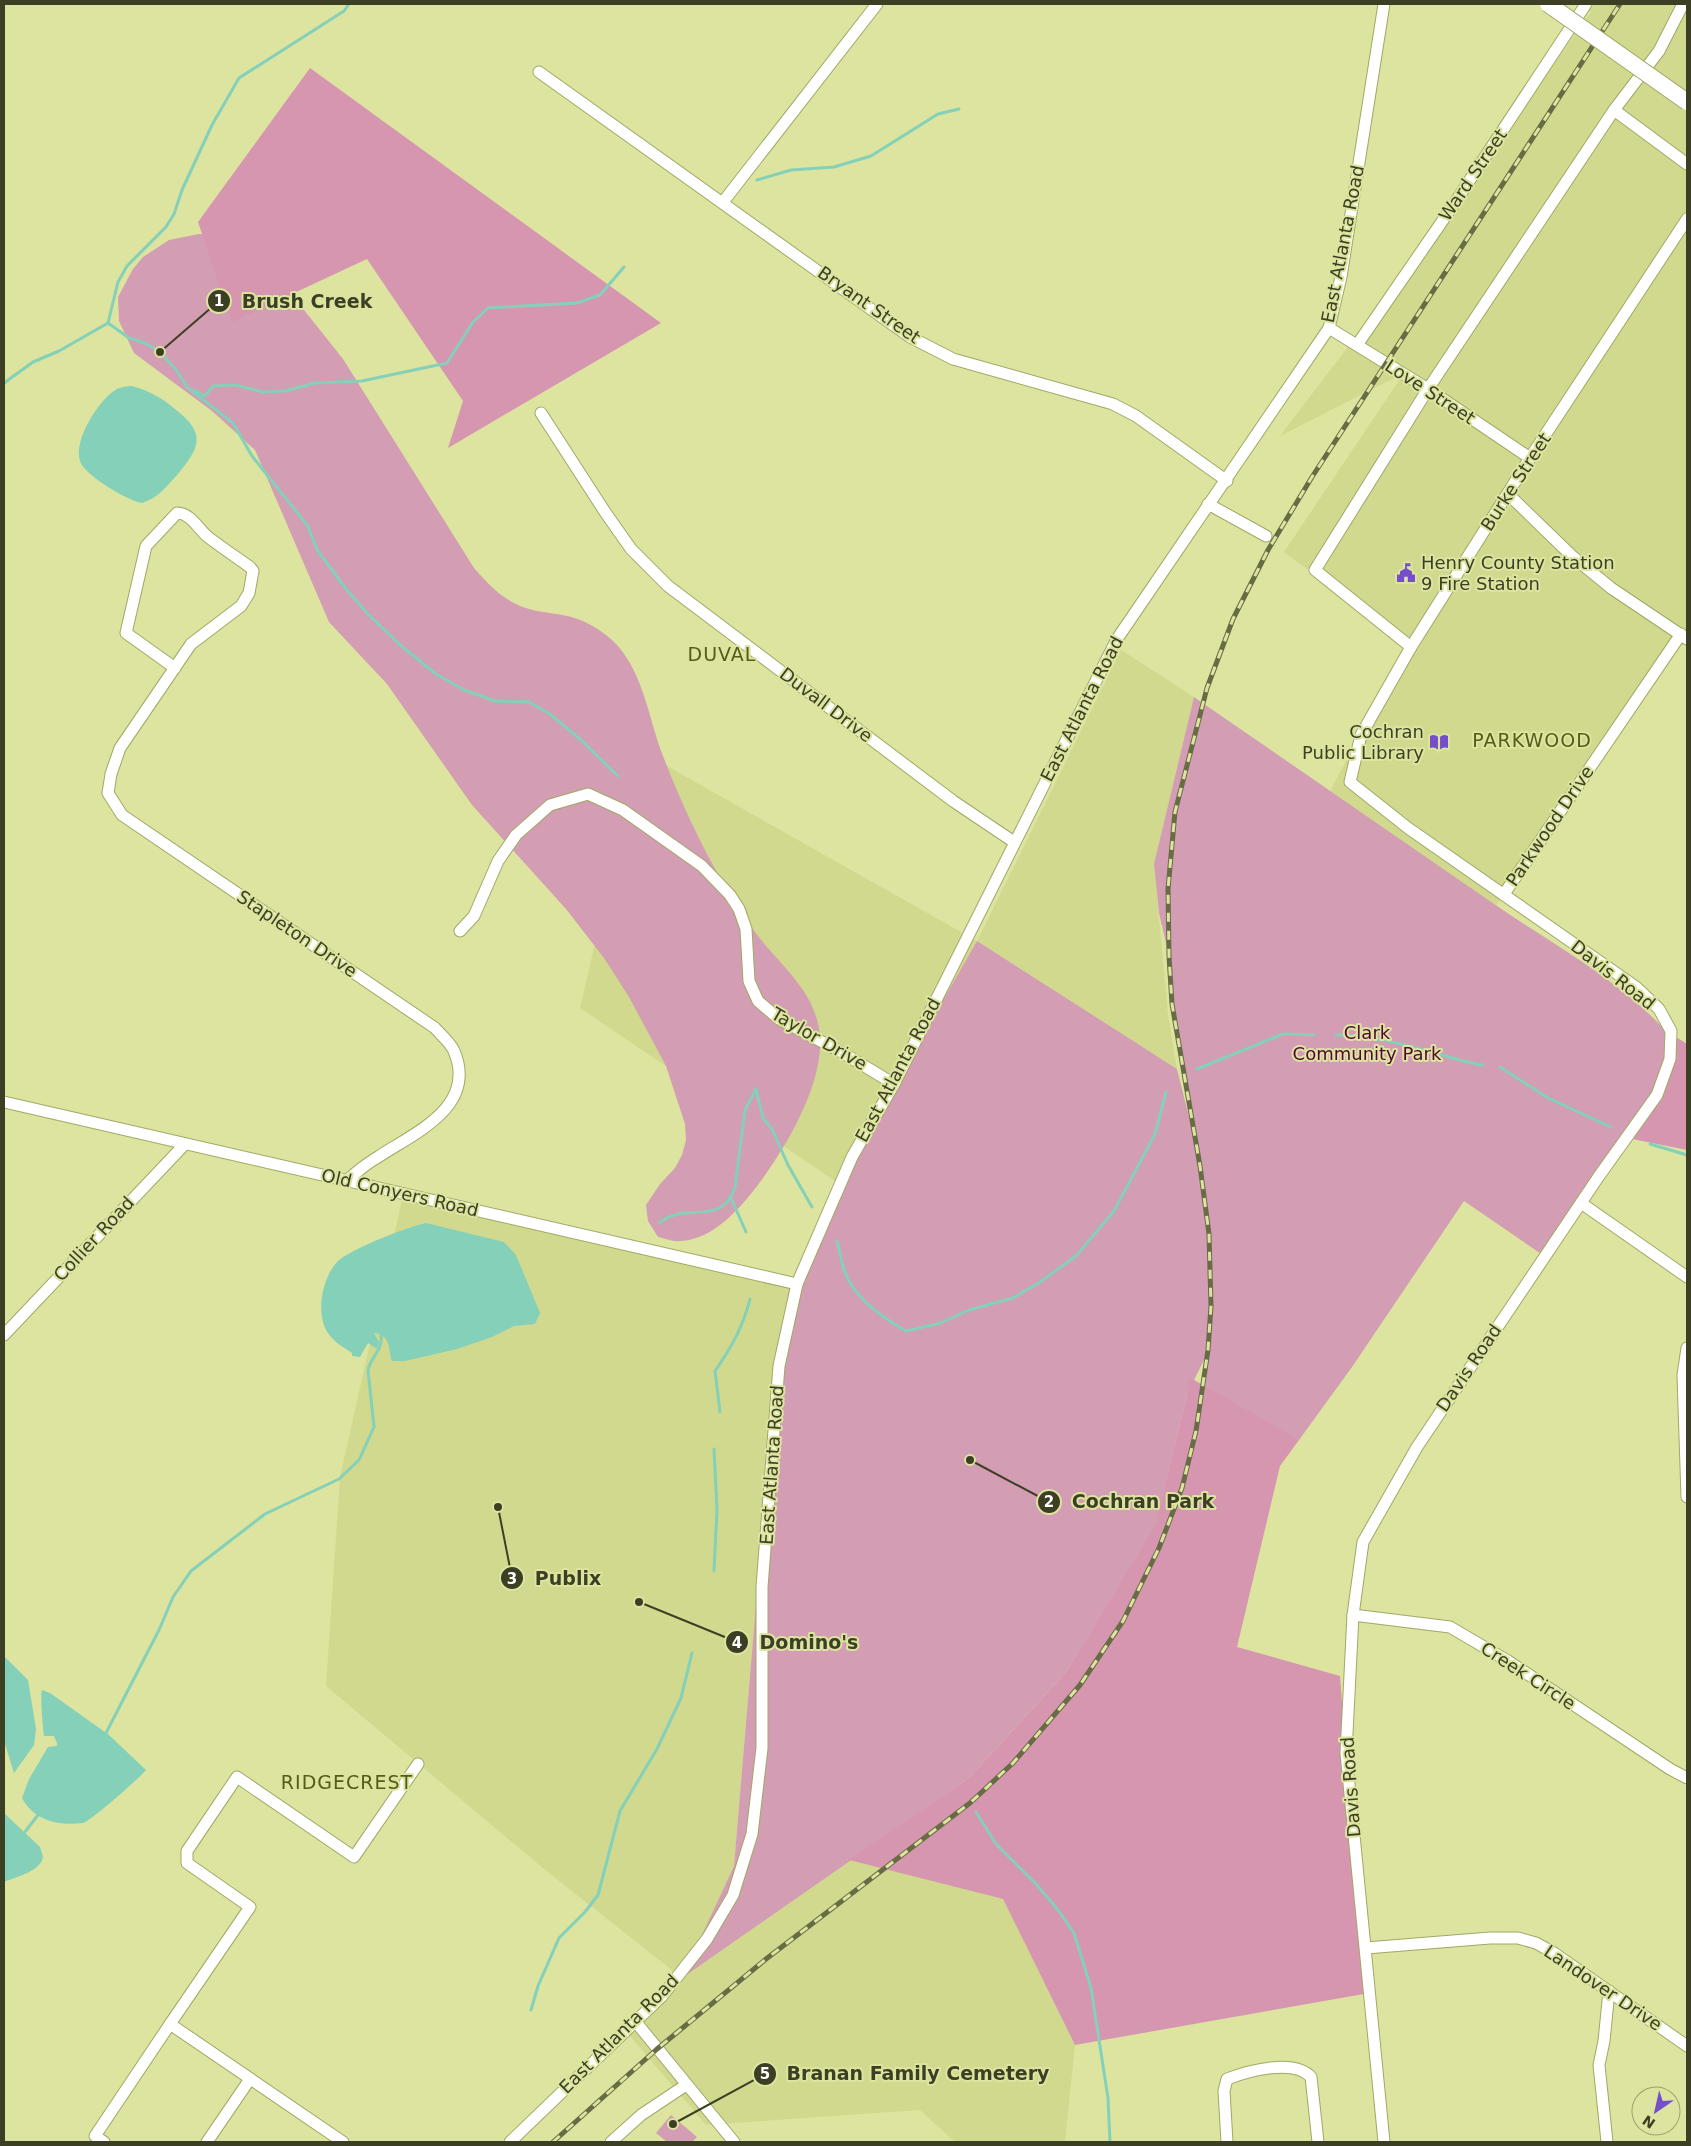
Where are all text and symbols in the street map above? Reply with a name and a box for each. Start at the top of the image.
street label: Ward Street [1434,125,1511,225]
street label: East Atlanta Road [1317,163,1368,324]
street label: Bryant Street [814,261,925,348]
callout: Brush Creek [207,284,382,318]
text: Brush Creek [242,290,373,312]
text: 1 [214,292,224,310]
street label: Love Street [1381,355,1479,428]
street label: Burke Street [1476,429,1555,535]
place label: Henry County Station 9 Fire Station [1421,552,1615,594]
public building icon: Henry County Station 9 Fire Station [1395,562,1417,584]
street label: East Atlanta Road [1036,633,1127,785]
district label: DUVAL [688,643,756,665]
street label: Duvall Drive [776,663,877,746]
place label: Cochran Public Library [1302,721,1424,763]
district label: PARKWOOD [1472,729,1592,751]
library icon: Cochran Public Library [1428,731,1450,753]
street label: Parkwood Drive [1502,761,1598,890]
street label: Stapleton Drive [233,886,361,981]
street label: Davis Road [1567,935,1659,1014]
street label: East Atlanta Road [851,994,944,1145]
street label: Taylor Drive [767,1002,871,1074]
park label: Clark Community Park [1293,1022,1442,1064]
street label: Old Conyers Road [319,1164,481,1221]
street label: Collier Road [49,1192,138,1285]
street label: Davis Road [1432,1320,1505,1415]
street label: East Atlanta Road [755,1384,788,1546]
callout: Cochran Park [1036,1485,1224,1519]
text: Cochran Park [1072,1490,1215,1512]
text: 2 [1044,1493,1054,1511]
callout: Publix [500,1561,611,1595]
text: Publix [535,1567,601,1589]
text: 3 [507,1570,517,1588]
callout: Domino's [724,1625,868,1659]
text: Domino's [760,1631,858,1653]
text: 4 [732,1634,742,1652]
street label: Creek Circle [1477,1637,1579,1714]
street label: Davis Road [1337,1736,1364,1838]
district label: RIDGECREST [281,1771,413,1793]
street label: Landover Drive [1540,1940,1666,2035]
street label: East Atlanta Road [555,1970,683,2098]
callout: Branan Family Cemetery [752,2057,1060,2091]
text: Branan Family Cemetery [787,2062,1050,2084]
text: 5 [760,2065,770,2083]
north arrow [1631,2086,1681,2136]
text: N [1639,2112,1658,2132]

